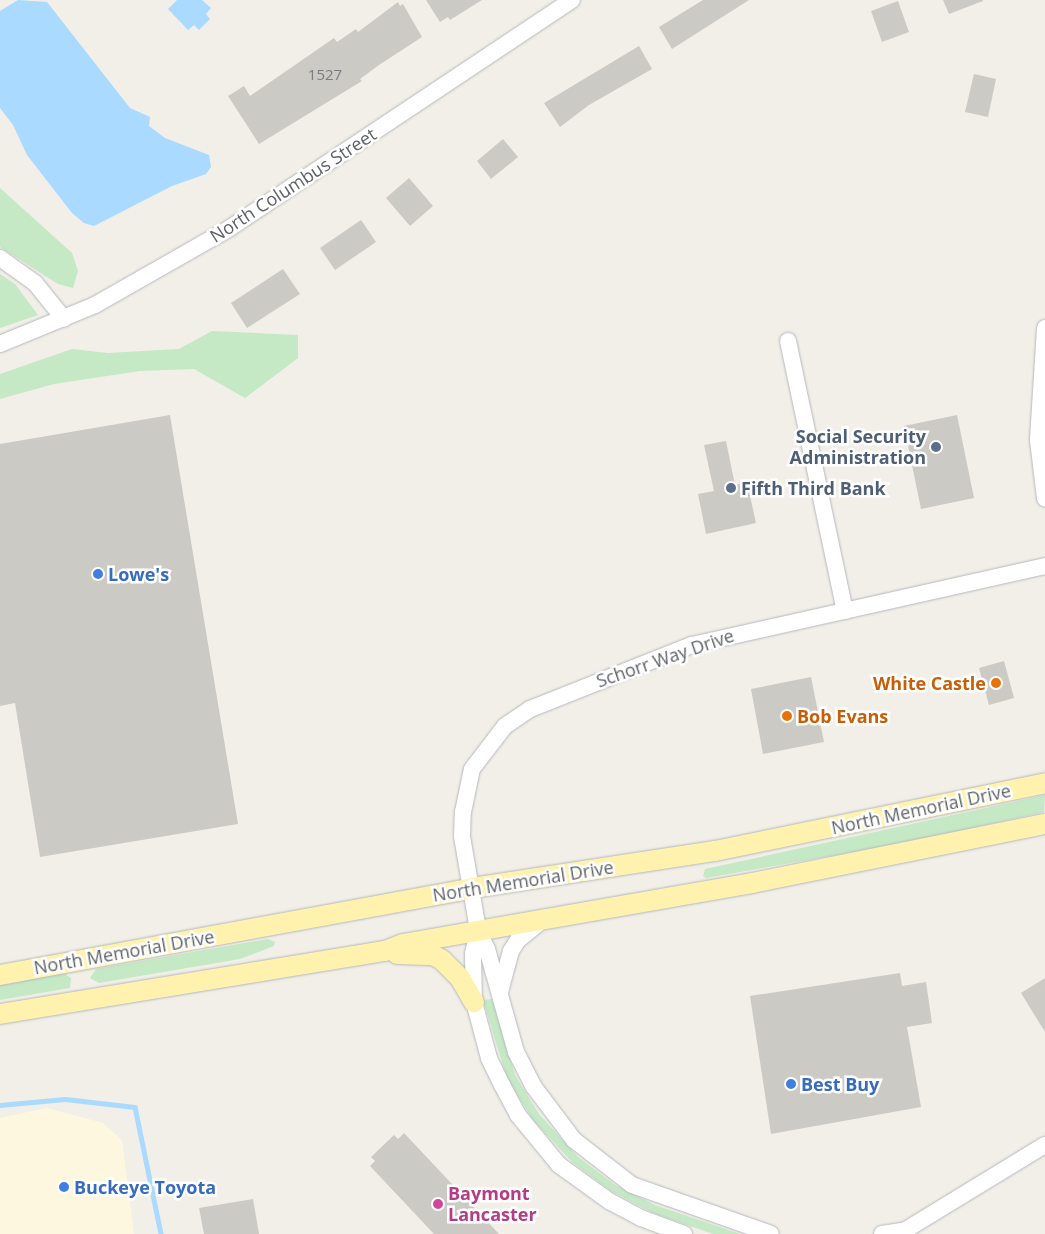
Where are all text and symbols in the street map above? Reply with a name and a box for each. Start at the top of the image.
house number: 1527 [308,66,342,84]
street label: North Columbus Street [206,123,380,247]
place label: Social Security Administration [790,426,926,468]
marker: Social Security Administration [930,441,942,453]
place label: Fifth Third Bank [741,477,886,499]
marker: Fifth Third Bank [725,482,737,494]
place label: Lowe's [108,563,169,585]
marker: Lowe's [92,568,104,580]
street label: Schorr Way Drive [593,624,737,692]
place label: White Castle [873,672,986,694]
marker: White Castle [990,677,1002,689]
place label: Bob Evans [797,705,888,727]
marker: Bob Evans [781,710,793,722]
street label: North Memorial Drive [829,779,1013,839]
street label: North Memorial Drive [431,856,615,906]
street label: North Memorial Drive [32,925,216,979]
place label: Best Buy [801,1073,879,1095]
marker: Best Buy [785,1078,797,1090]
place label: Buckeye Toyota [74,1176,216,1198]
marker: Buckeye Toyota [58,1181,70,1193]
place label: Baymont Lancaster [448,1183,537,1226]
marker: Baymont Lancaster [432,1198,444,1210]

